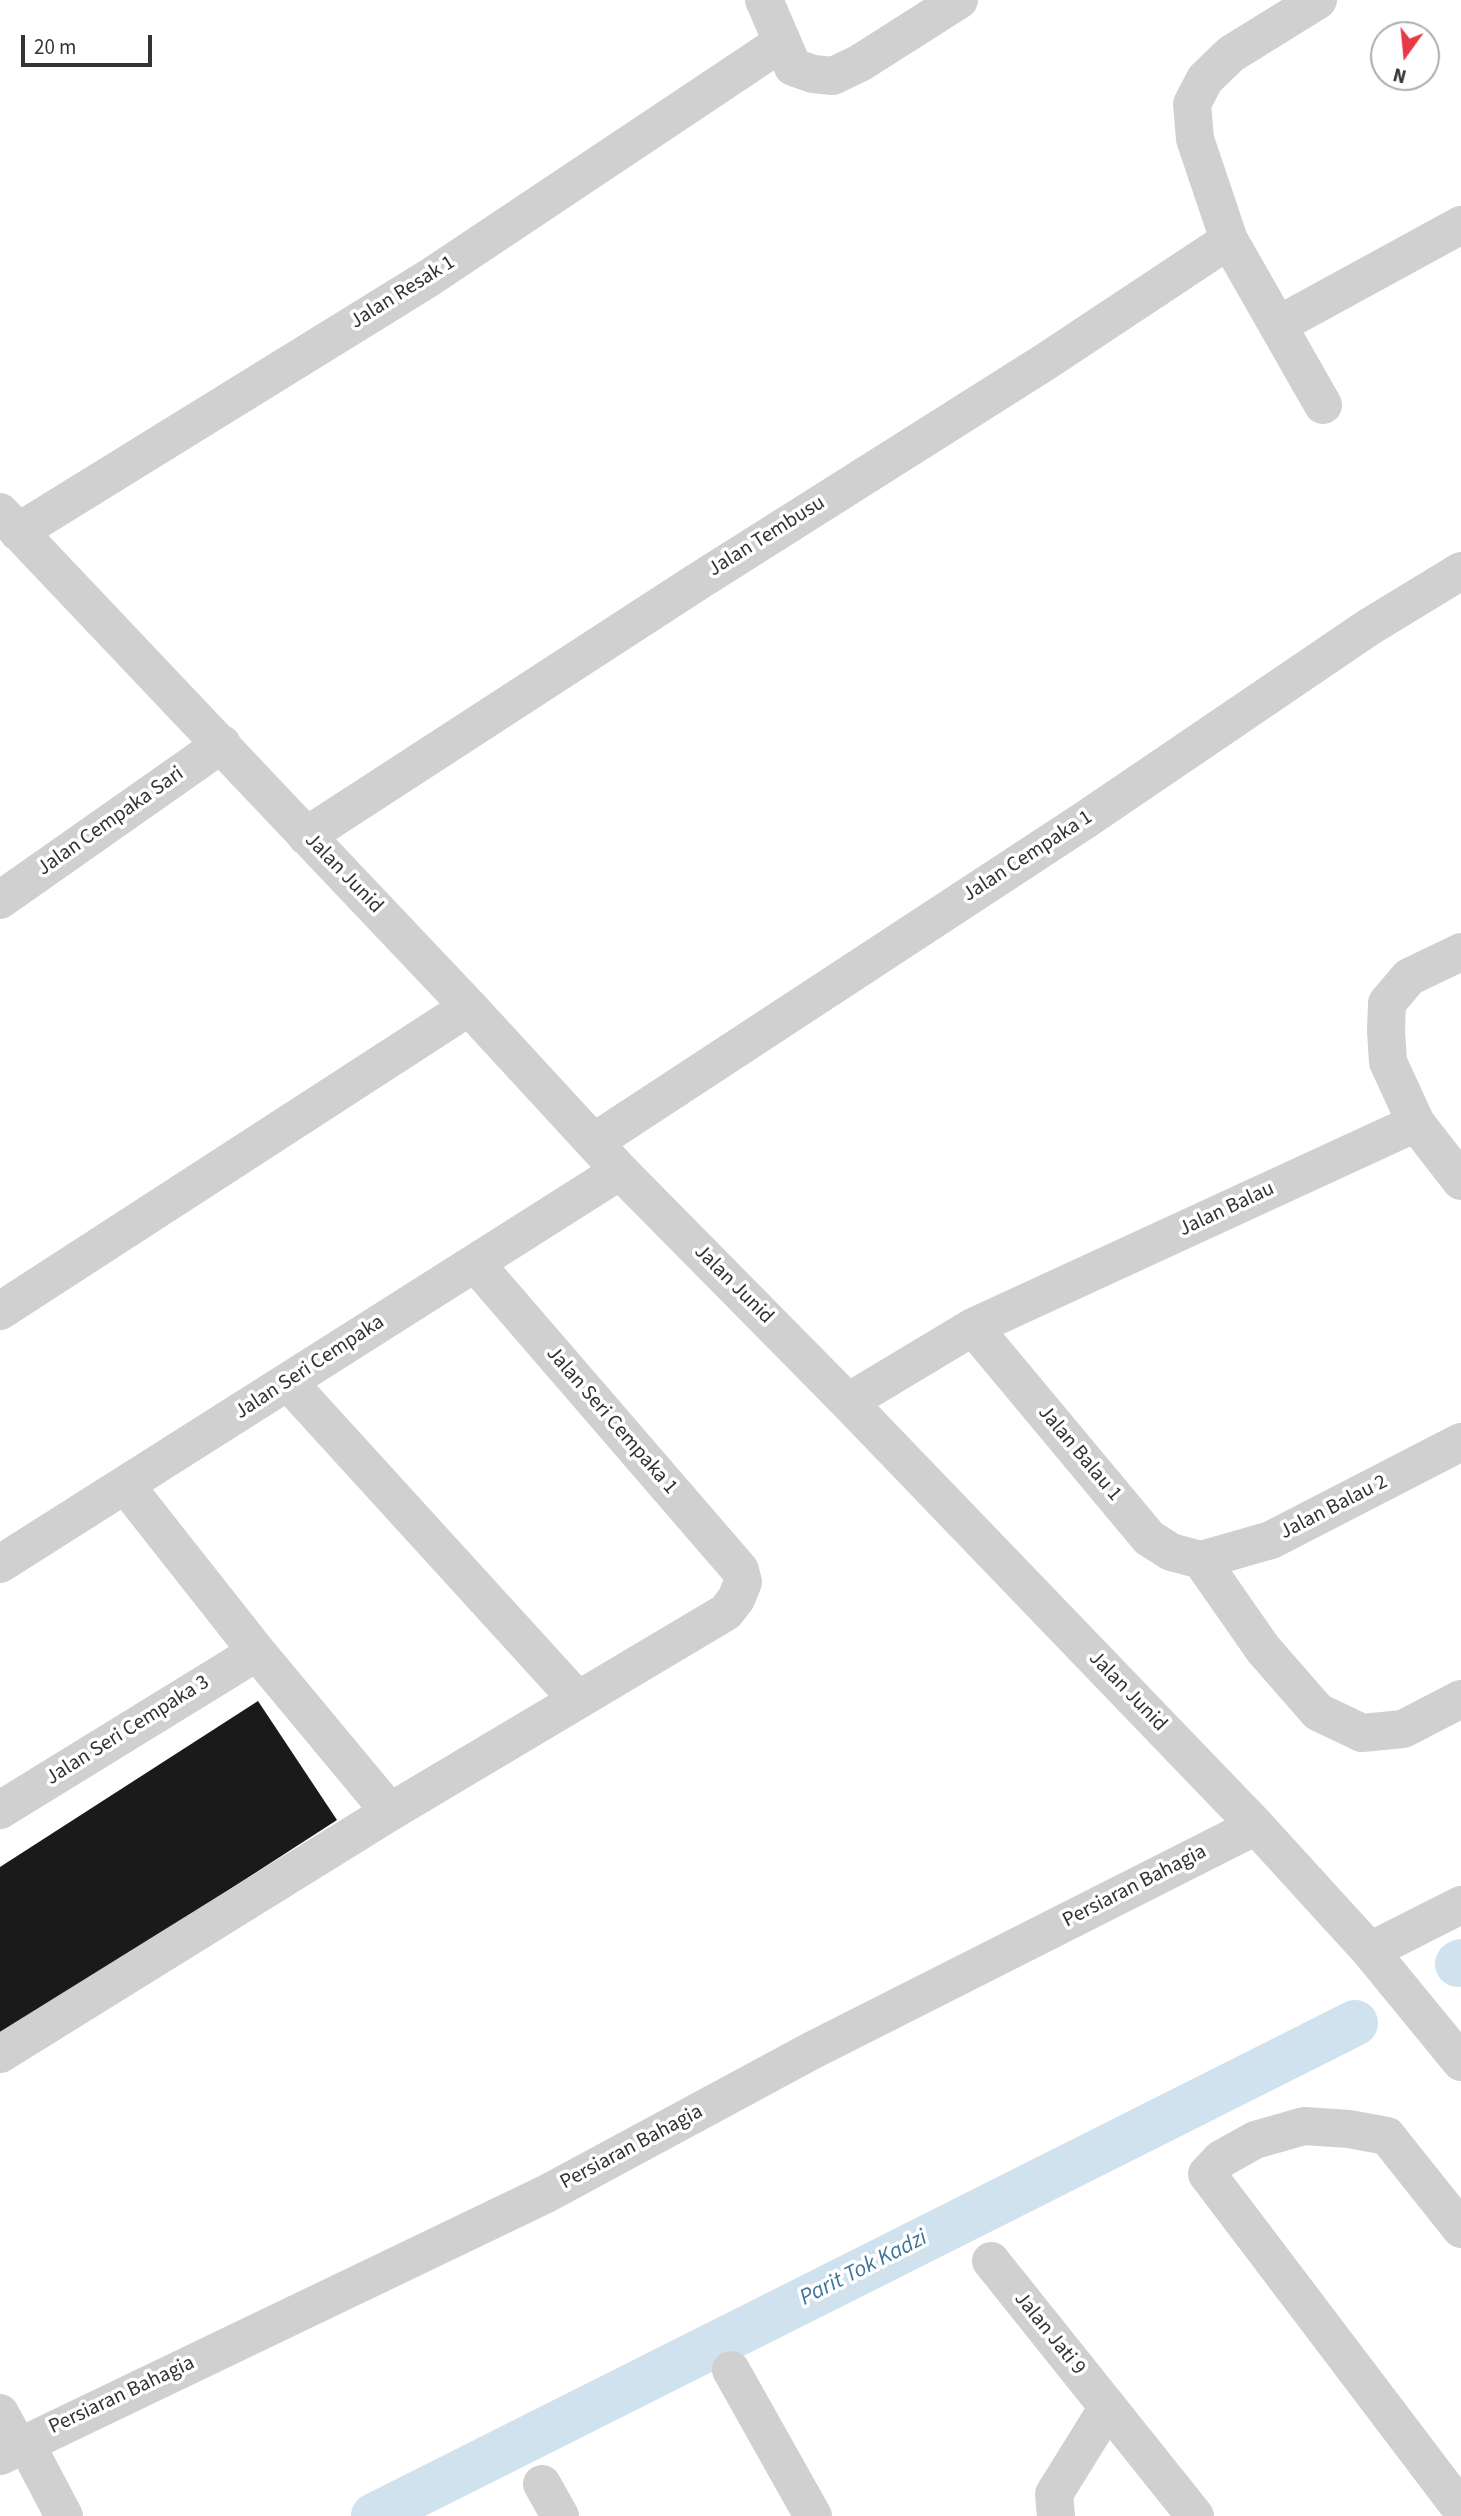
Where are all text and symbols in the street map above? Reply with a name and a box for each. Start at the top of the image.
scale bar [24,21,156,65]
north arrow [1370,21,1440,91]
text: 20 m [34,32,76,62]
text: N [1390,60,1410,90]
street label: Jalan Resak 1 [346,251,460,335]
street label: Jalan Tembusu [704,491,830,583]
street label: Jalan Cempaka Sari [33,762,189,882]
street label: Jalan Cempaka 1 [958,806,1098,908]
street label: Jalan Junid [298,829,388,919]
street label: Jalan Balau [1175,1177,1279,1243]
street label: Jalan Junid [688,1240,778,1330]
street label: Jalan Seri Cempaka [231,1310,389,1426]
street label: Jalan Seri Cempaka 1 [540,1342,682,1500]
street label: Jalan Balau 1 [1032,1401,1126,1507]
street label: Jalan Balau 2 [1276,1470,1392,1546]
street label: Jalan Junid [1082,1647,1172,1737]
street label: Jalan Seri Cempaka 3 [42,1671,214,1791]
street label: Persiaran Bahagia [1059,1840,1211,1934]
street label: Persiaran Bahagia [556,2100,708,2196]
water label: Parit Tok Kadzi [796,2225,932,2313]
street label: Jalan Jati 9 [1008,2287,1090,2381]
street label: Persiaran Bahagia [45,2351,199,2441]

